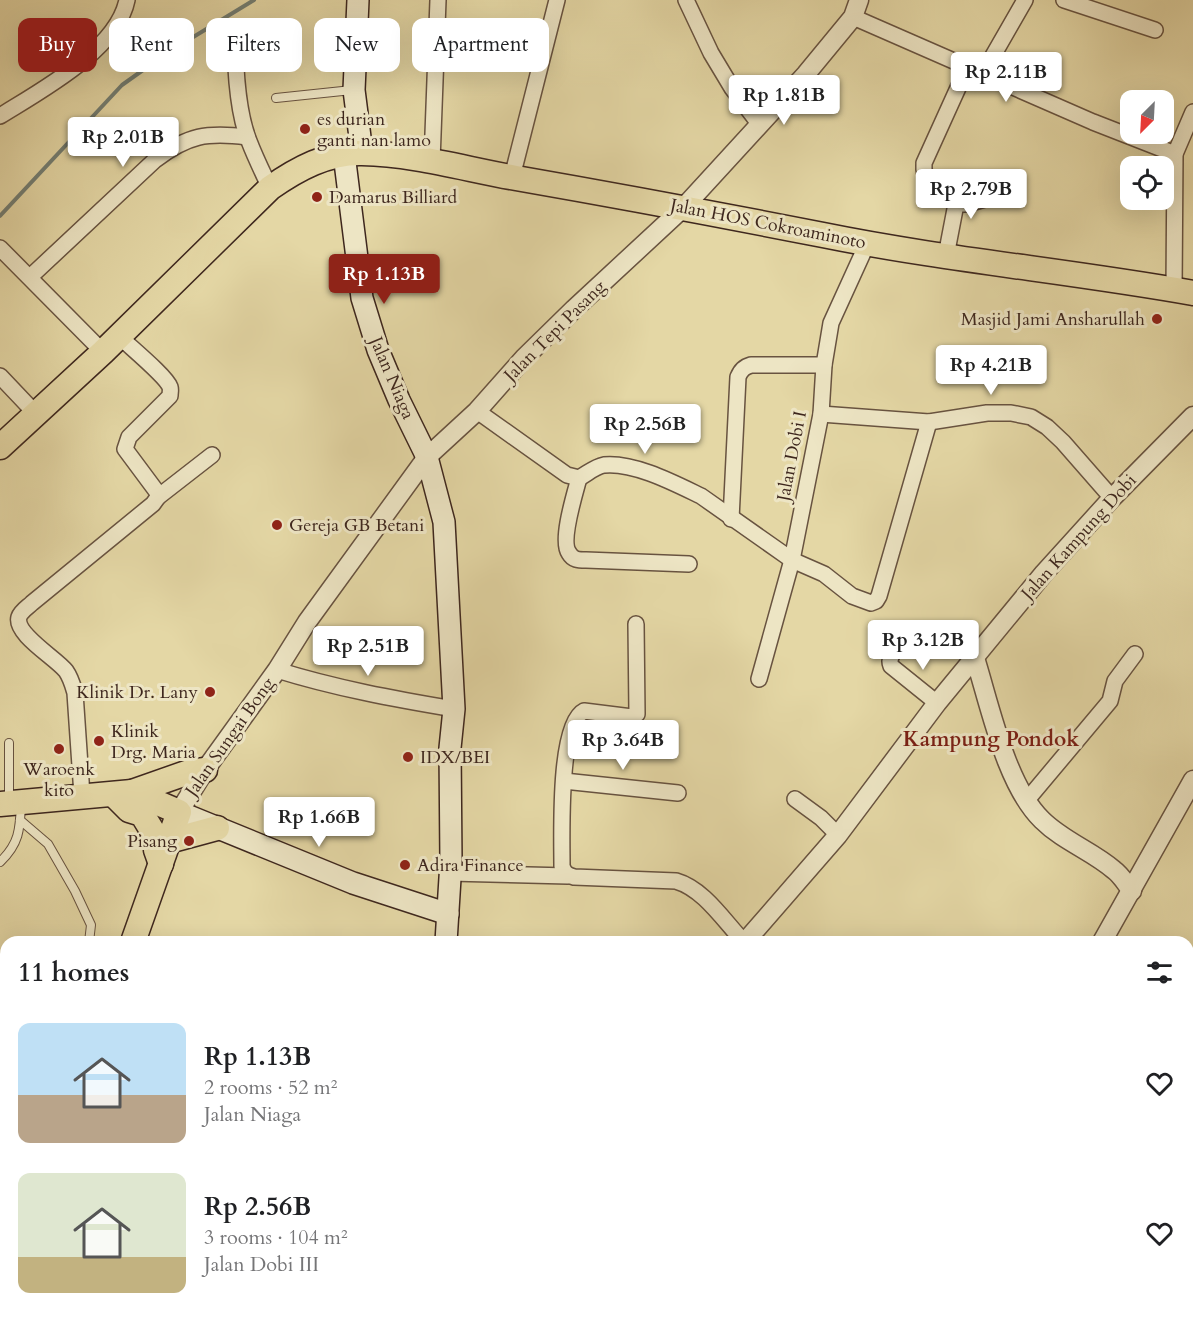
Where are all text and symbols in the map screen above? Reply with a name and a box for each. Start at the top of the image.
chip: Buy [18,18,97,72]
chip: Rent [109,18,194,72]
chip: Filters [206,18,302,72]
chip: New [314,18,400,72]
chip: Apartment [412,18,549,72]
pin: Rp 2.11B [944,52,1068,103]
text: Rp 2.11B [965,58,1047,85]
pin: Rp 1.81B [722,75,846,126]
text: Rp 1.81B [743,81,825,108]
north arrow [1120,90,1174,144]
map controls [1120,90,1174,210]
place label: es durian ganti nan lamo [317,107,431,153]
pin: Rp 2.01B [61,117,185,168]
marker: es durian ganti nan lamo [298,122,312,136]
text: Rp 2.01B [82,123,164,150]
button: locate [1120,156,1174,210]
pin: Rp 2.79B [909,169,1033,220]
text: Rp 2.79B [930,175,1012,202]
place label: Damarus Billiard [329,185,458,210]
marker: Damarus Billiard [310,190,324,204]
street label: Jalan HOS Cokroaminoto [665,192,868,255]
pin: Rp 1.13B [322,254,446,305]
text: Rp 1.13B [343,260,425,287]
street label: Jalan Tepi Pasang [496,274,612,390]
place label: Masjid Jami Ansharullah [961,307,1145,332]
marker: Masjid Jami Ansharullah [1150,312,1164,326]
street label: Jalan Niaga [362,330,421,423]
pin: Rp 4.21B [929,345,1053,396]
text: Rp 4.21B [950,351,1032,378]
pin: Rp 2.56B [583,404,707,455]
street label: Jalan Dobi I [770,409,813,506]
text: Rp 2.56B [604,410,686,437]
street label: Jalan Kampung Dobi [1014,469,1142,608]
place label: Gereja GB Betani [289,513,424,538]
marker: Gereja GB Betani [270,518,284,532]
pin: Rp 3.12B [861,620,985,671]
pin: Rp 2.51B [306,626,430,677]
text: Rp 3.12B [882,626,964,653]
text: Rp 2.51B [327,632,409,659]
street label: Jalan Sungai Bong [178,672,281,804]
place label: Klinik Dr. Lany [76,680,198,705]
marker: Klinik Dr. Lany [203,685,217,699]
place label: Klinik Drg. Maria [111,719,196,765]
pin: Rp 3.64B [561,720,685,771]
district label: Kampung Pondok [903,725,1079,754]
text: Rp 3.64B [582,726,664,753]
marker: Klinik Drg. Maria [92,734,106,748]
marker: Waroenk kito [52,742,66,756]
place label: IDX/BEI [420,745,490,770]
marker: IDX/BEI [401,750,415,764]
place label: Waroenk kito [22,757,95,803]
pin: Rp 1.66B [257,797,381,848]
text: Rp 1.66B [278,803,360,830]
place label: Pisang [127,829,178,854]
marker: Pisang [182,834,196,848]
place label: Adira Finance [417,853,524,878]
marker: Adira Finance [398,858,412,872]
text: 11 homes [18,955,129,990]
icon: filters [1143,956,1176,989]
text: Rp 1.13B [204,1039,311,1074]
icon: home [66,1047,138,1119]
icon: heart [1143,1067,1176,1100]
text: 2 rooms · 52 m² [204,1074,337,1101]
text: Jalan Niaga [204,1101,301,1128]
text: Rp 2.56B [204,1189,311,1224]
icon: home [66,1197,138,1269]
icon: heart [1143,1217,1176,1250]
text: 3 rooms · 104 m² [204,1224,348,1251]
text: Jalan Dobi III [204,1251,319,1278]

